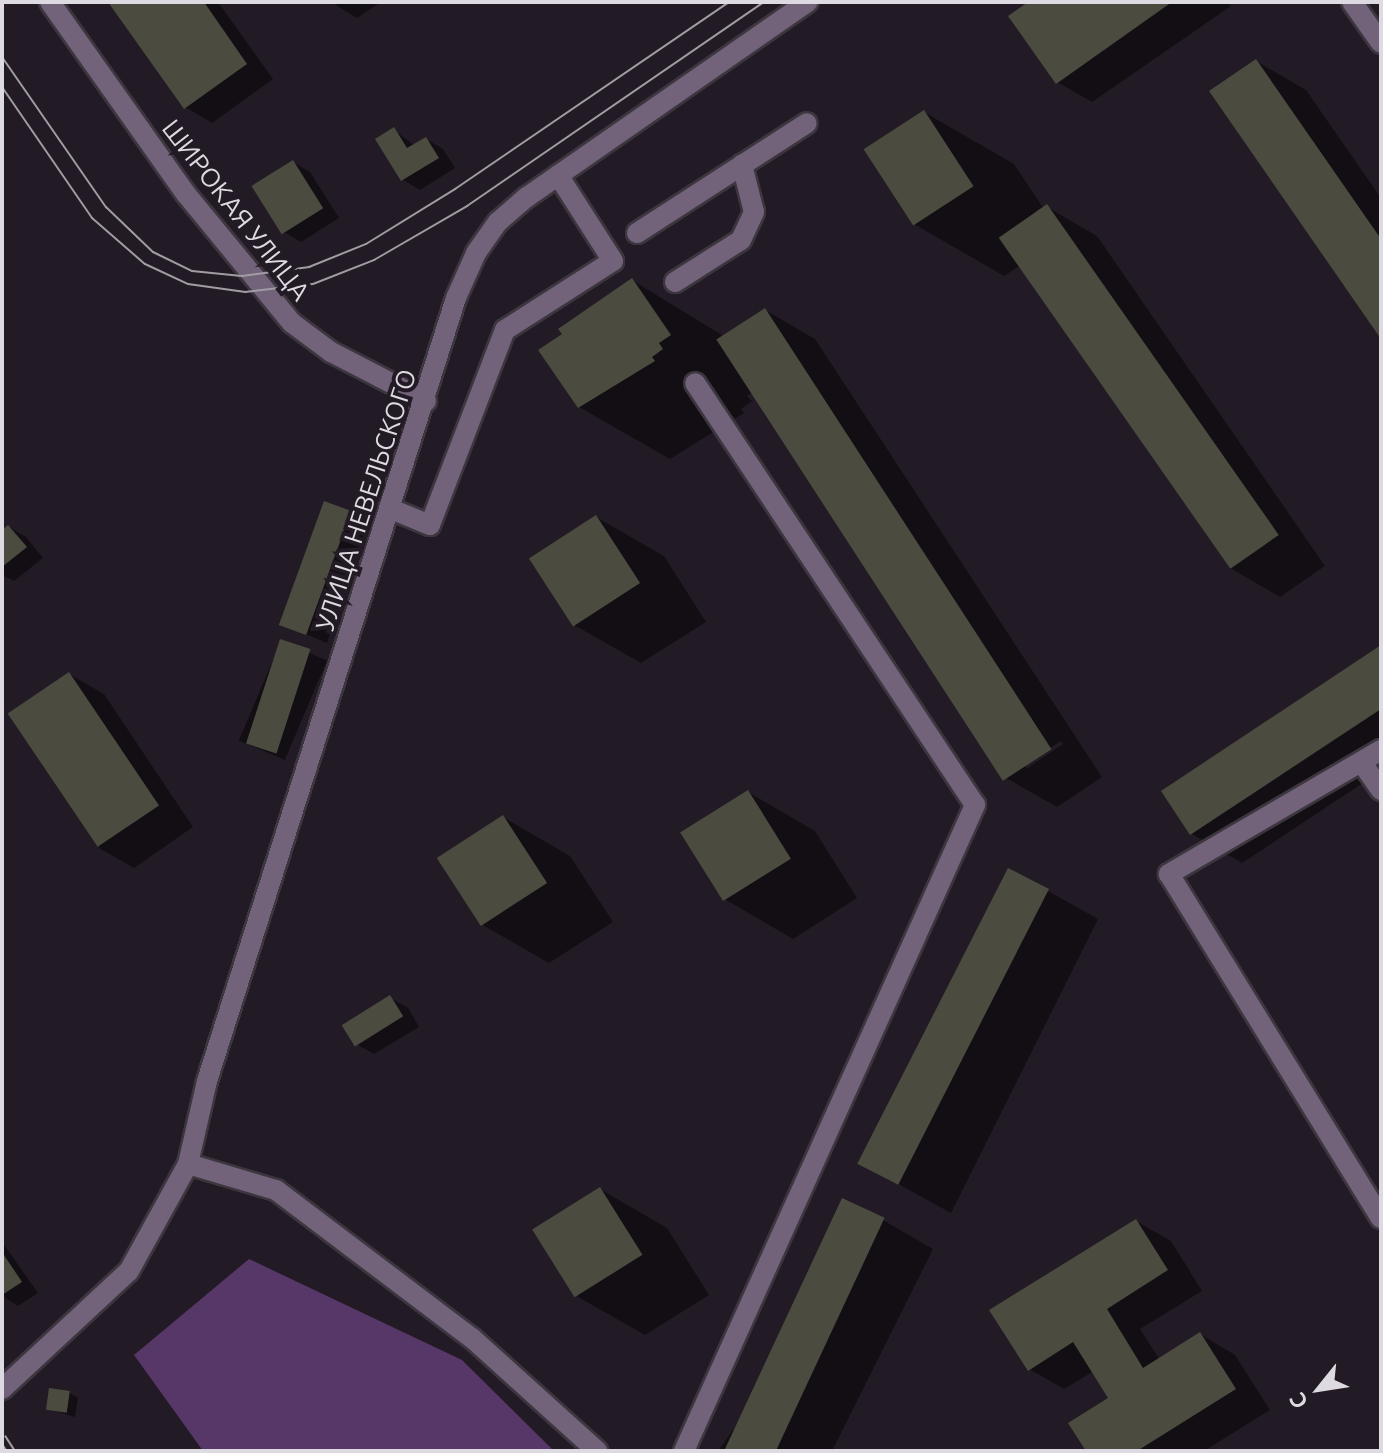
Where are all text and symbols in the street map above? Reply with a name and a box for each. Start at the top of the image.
street label: ШИРОКАЯ УЛИЦА [156,113,316,307]
street label: УЛИЦА НЕВЕЛЬСКОГО [309,365,423,635]
north arrow [1279,1349,1359,1429]
text: С [1283,1389,1312,1414]

